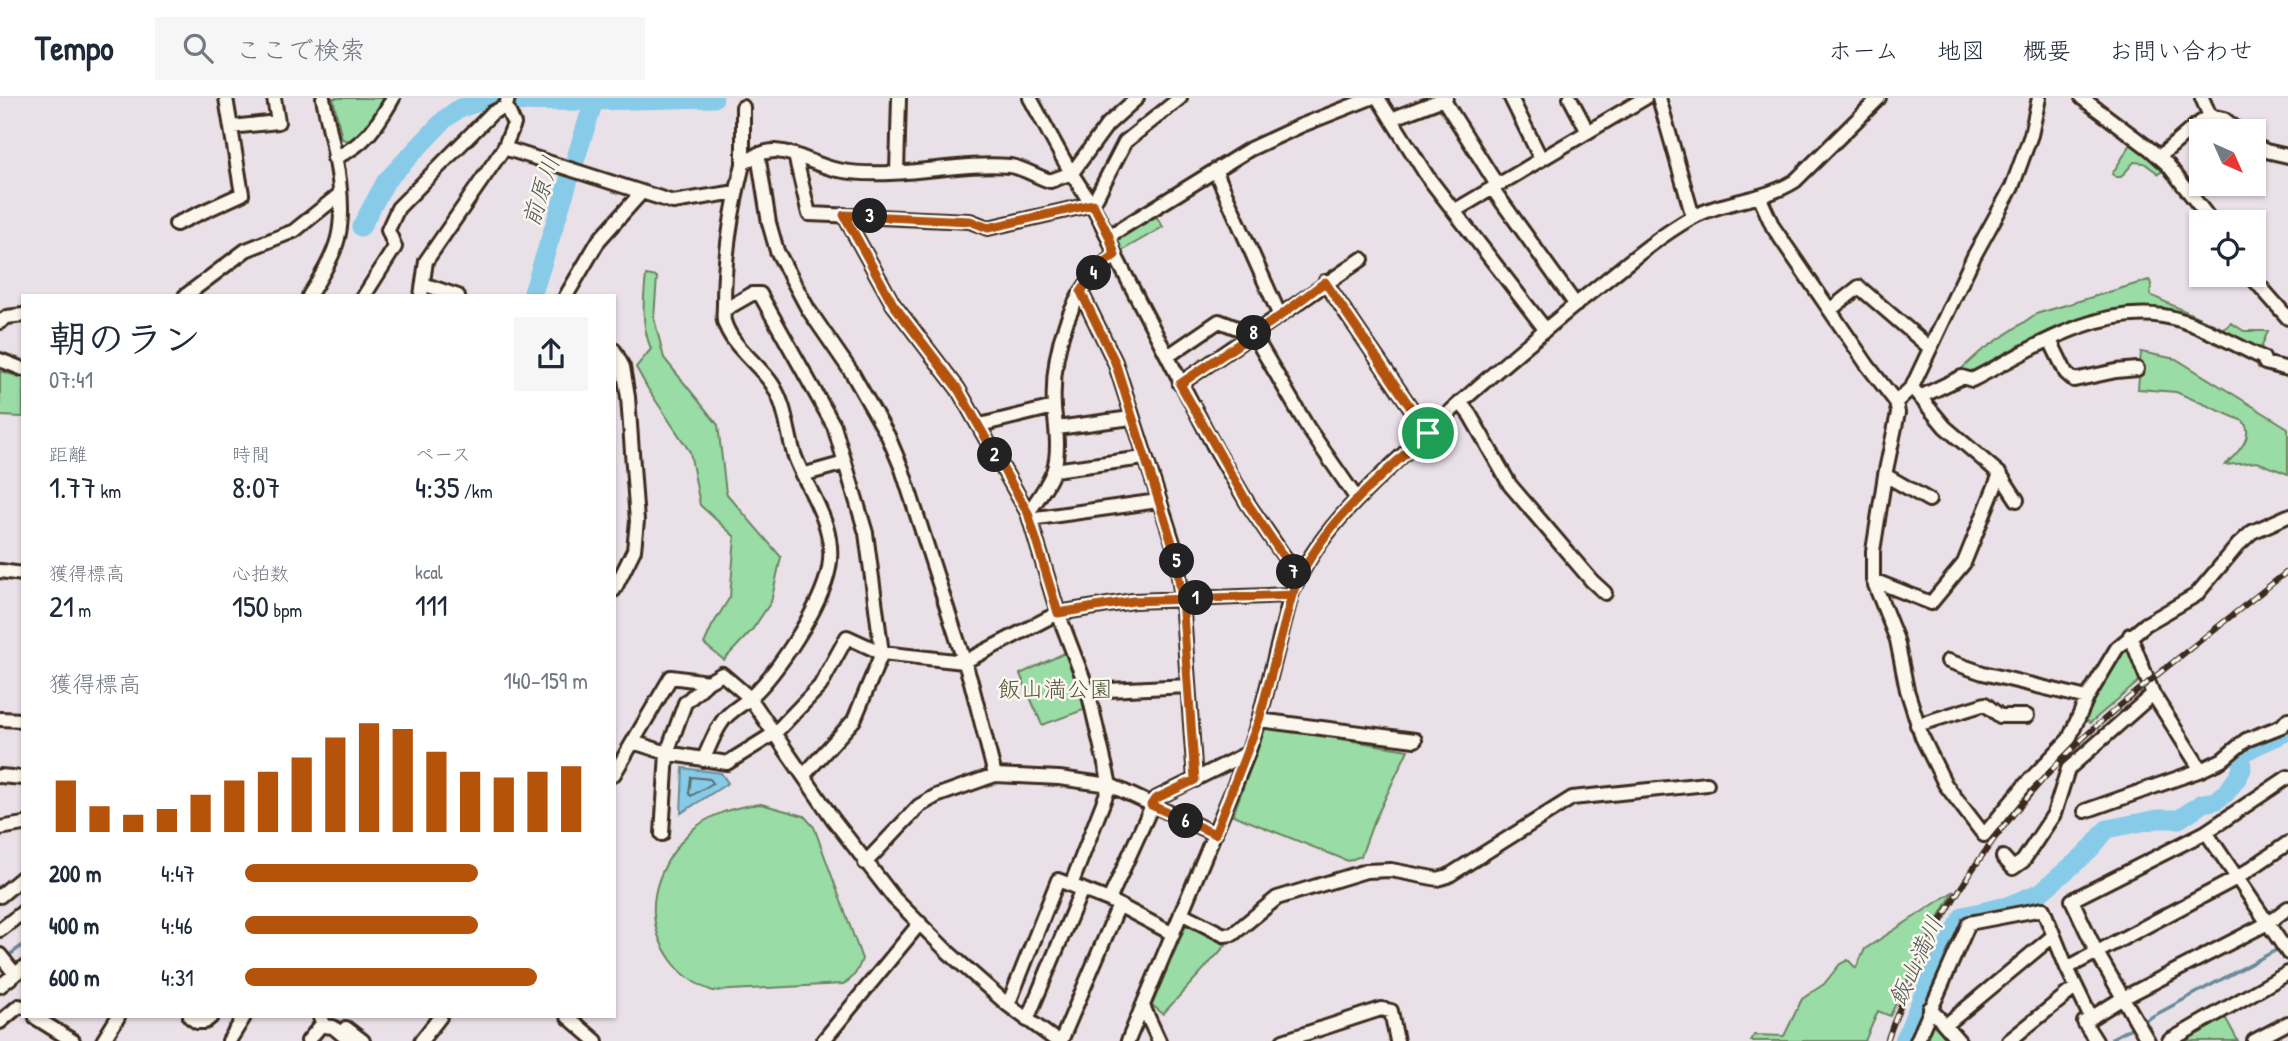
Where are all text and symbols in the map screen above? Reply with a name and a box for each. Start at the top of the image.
search box [155,17,645,80]
text: Tempo [35,26,113,70]
icon: search [179,29,217,67]
text: ここで検索 [235,32,365,67]
text: ホーム [1828,34,1899,66]
text: 地図 [1937,34,1985,66]
text: 概要 [2023,34,2071,66]
text: お問い合わせ [2109,34,2253,66]
north arrow [2189,119,2266,196]
map controls [2189,119,2266,287]
water label: 前原川 [514,152,566,230]
pin: 3 [852,198,888,234]
text: 3 [865,202,874,228]
button: locate [2189,210,2266,287]
pin: 4 [1076,256,1112,290]
text: 4 [1090,259,1097,285]
text: 朝のラン [49,312,201,364]
pin: 8 [1236,316,1272,350]
button: share [514,317,588,391]
text: 8 [1249,319,1258,345]
text: 07:41 [49,364,93,395]
pin [1398,403,1458,463]
icon: arrive [1409,414,1447,452]
pin: 2 [978,438,1012,472]
text: 距離 [49,441,87,467]
text: 時間 [232,441,270,467]
text: ペース [415,441,471,467]
text: 2 [990,441,999,467]
text: 1.77 [49,467,96,507]
text: 8:07 [232,467,280,507]
text: 4:35 [415,467,459,507]
text: km [96,478,121,504]
text: /km [459,478,493,504]
pin: 5 [1160,544,1194,578]
text: 5 [1172,547,1181,573]
pin: 7 [1276,554,1312,589]
text: 7 [1289,558,1298,584]
text: kcal [415,559,443,585]
text: 獲得標高 [49,560,125,586]
text: 心拍数 [232,560,289,586]
pin: 1 [1178,580,1214,616]
text: 1 [1192,584,1199,610]
text: 111 [415,585,448,625]
text: 21 [49,586,74,626]
text: 150 [232,586,269,626]
text: m [74,597,91,623]
text: bpm [269,597,302,623]
text: 140–159 m [504,665,588,696]
text: 獲得標高 [49,668,141,699]
park label: 飯山満公園 [998,673,1113,704]
pin: 6 [1168,804,1204,838]
text: 6 [1182,807,1189,833]
text: 200 m [49,858,101,889]
text: 4:47 [161,858,195,889]
text: 400 m [49,910,99,941]
text: 4:46 [161,910,193,941]
water label: 飯山満川 [1880,911,1950,1011]
text: 600 m [49,962,100,993]
text: 4:31 [161,962,194,993]

